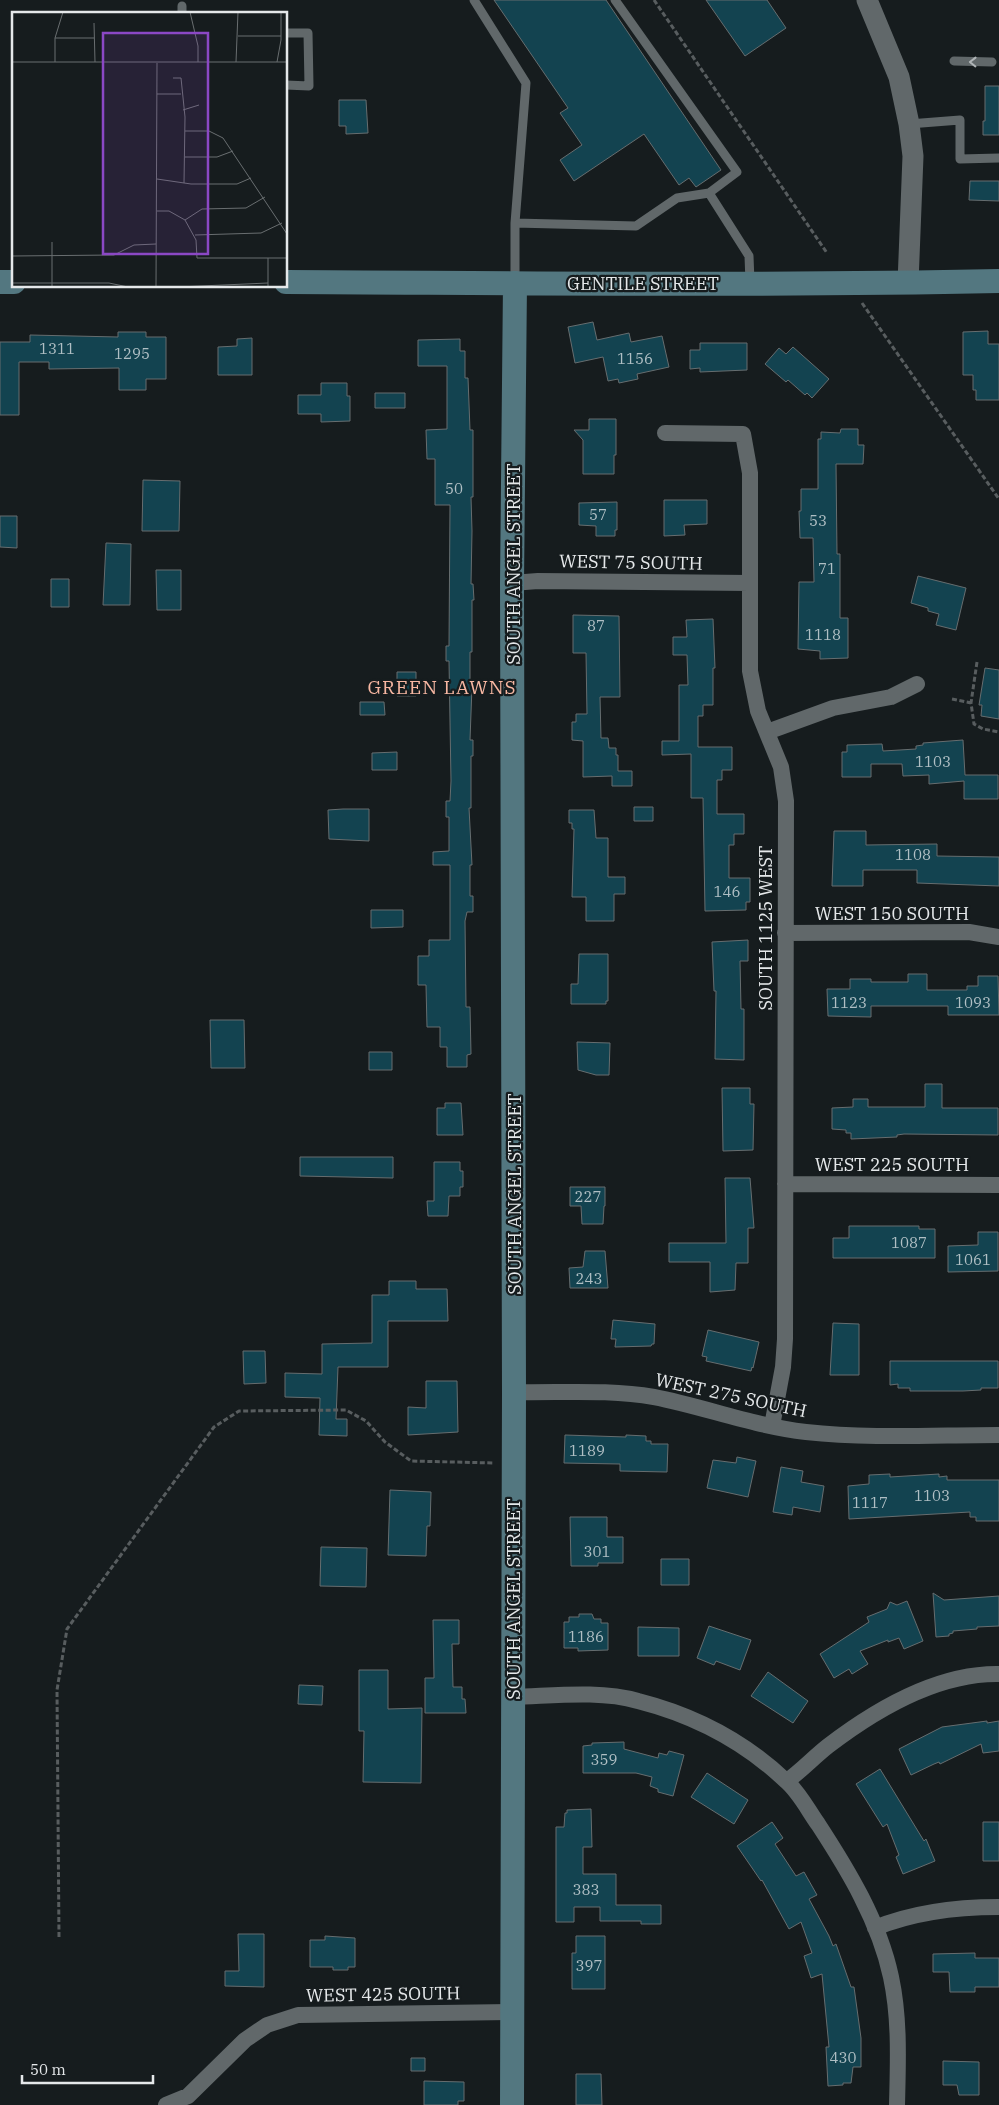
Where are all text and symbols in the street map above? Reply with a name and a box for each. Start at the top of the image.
inset map [12,12,288,288]
one-way arrow [969,57,976,67]
street label: GENTILE STREET [567,272,719,295]
house number: 1311 [39,339,75,358]
house number: 1295 [114,344,150,363]
house number: 1156 [617,349,653,368]
street label: SOUTH ANGEL STREET [502,463,525,665]
house number: 50 [445,479,463,498]
house number: 57 [589,505,607,524]
house number: 53 [809,511,827,530]
street label: WEST 75 SOUTH [559,549,703,575]
house number: 71 [818,559,836,578]
house number: 87 [587,616,605,635]
house number: 1118 [805,625,841,644]
district label: GREEN LAWNS [367,675,517,699]
house number: 1103 [915,752,951,771]
street label: SOUTH 1125 WEST [754,845,777,1011]
house number: 1108 [895,845,931,864]
house number: 146 [713,882,741,901]
street label: WEST 150 SOUTH [815,902,969,925]
house number: 1123 [831,993,867,1012]
house number: 1093 [955,993,991,1012]
street label: SOUTH ANGEL STREET [503,1093,526,1295]
street label: WEST 225 SOUTH [815,1153,969,1176]
house number: 227 [574,1187,602,1206]
house number: 1087 [891,1233,927,1252]
house number: 1061 [955,1250,991,1269]
house number: 243 [575,1269,603,1288]
street label: WEST 275 SOUTH [653,1368,809,1422]
house number: 1189 [569,1441,605,1460]
house number: 1103 [914,1486,950,1505]
house number: 1117 [852,1493,888,1512]
street label: SOUTH ANGEL STREET [502,1498,525,1700]
house number: 301 [583,1542,611,1561]
house number: 1186 [568,1627,604,1646]
house number: 359 [590,1750,618,1769]
house number: 383 [572,1880,600,1899]
house number: 397 [575,1956,603,1975]
street label: WEST 425 SOUTH [306,1981,460,2007]
house number: 430 [829,2048,857,2067]
scale bar [22,2052,154,2084]
text: 50 m [30,2060,66,2079]

